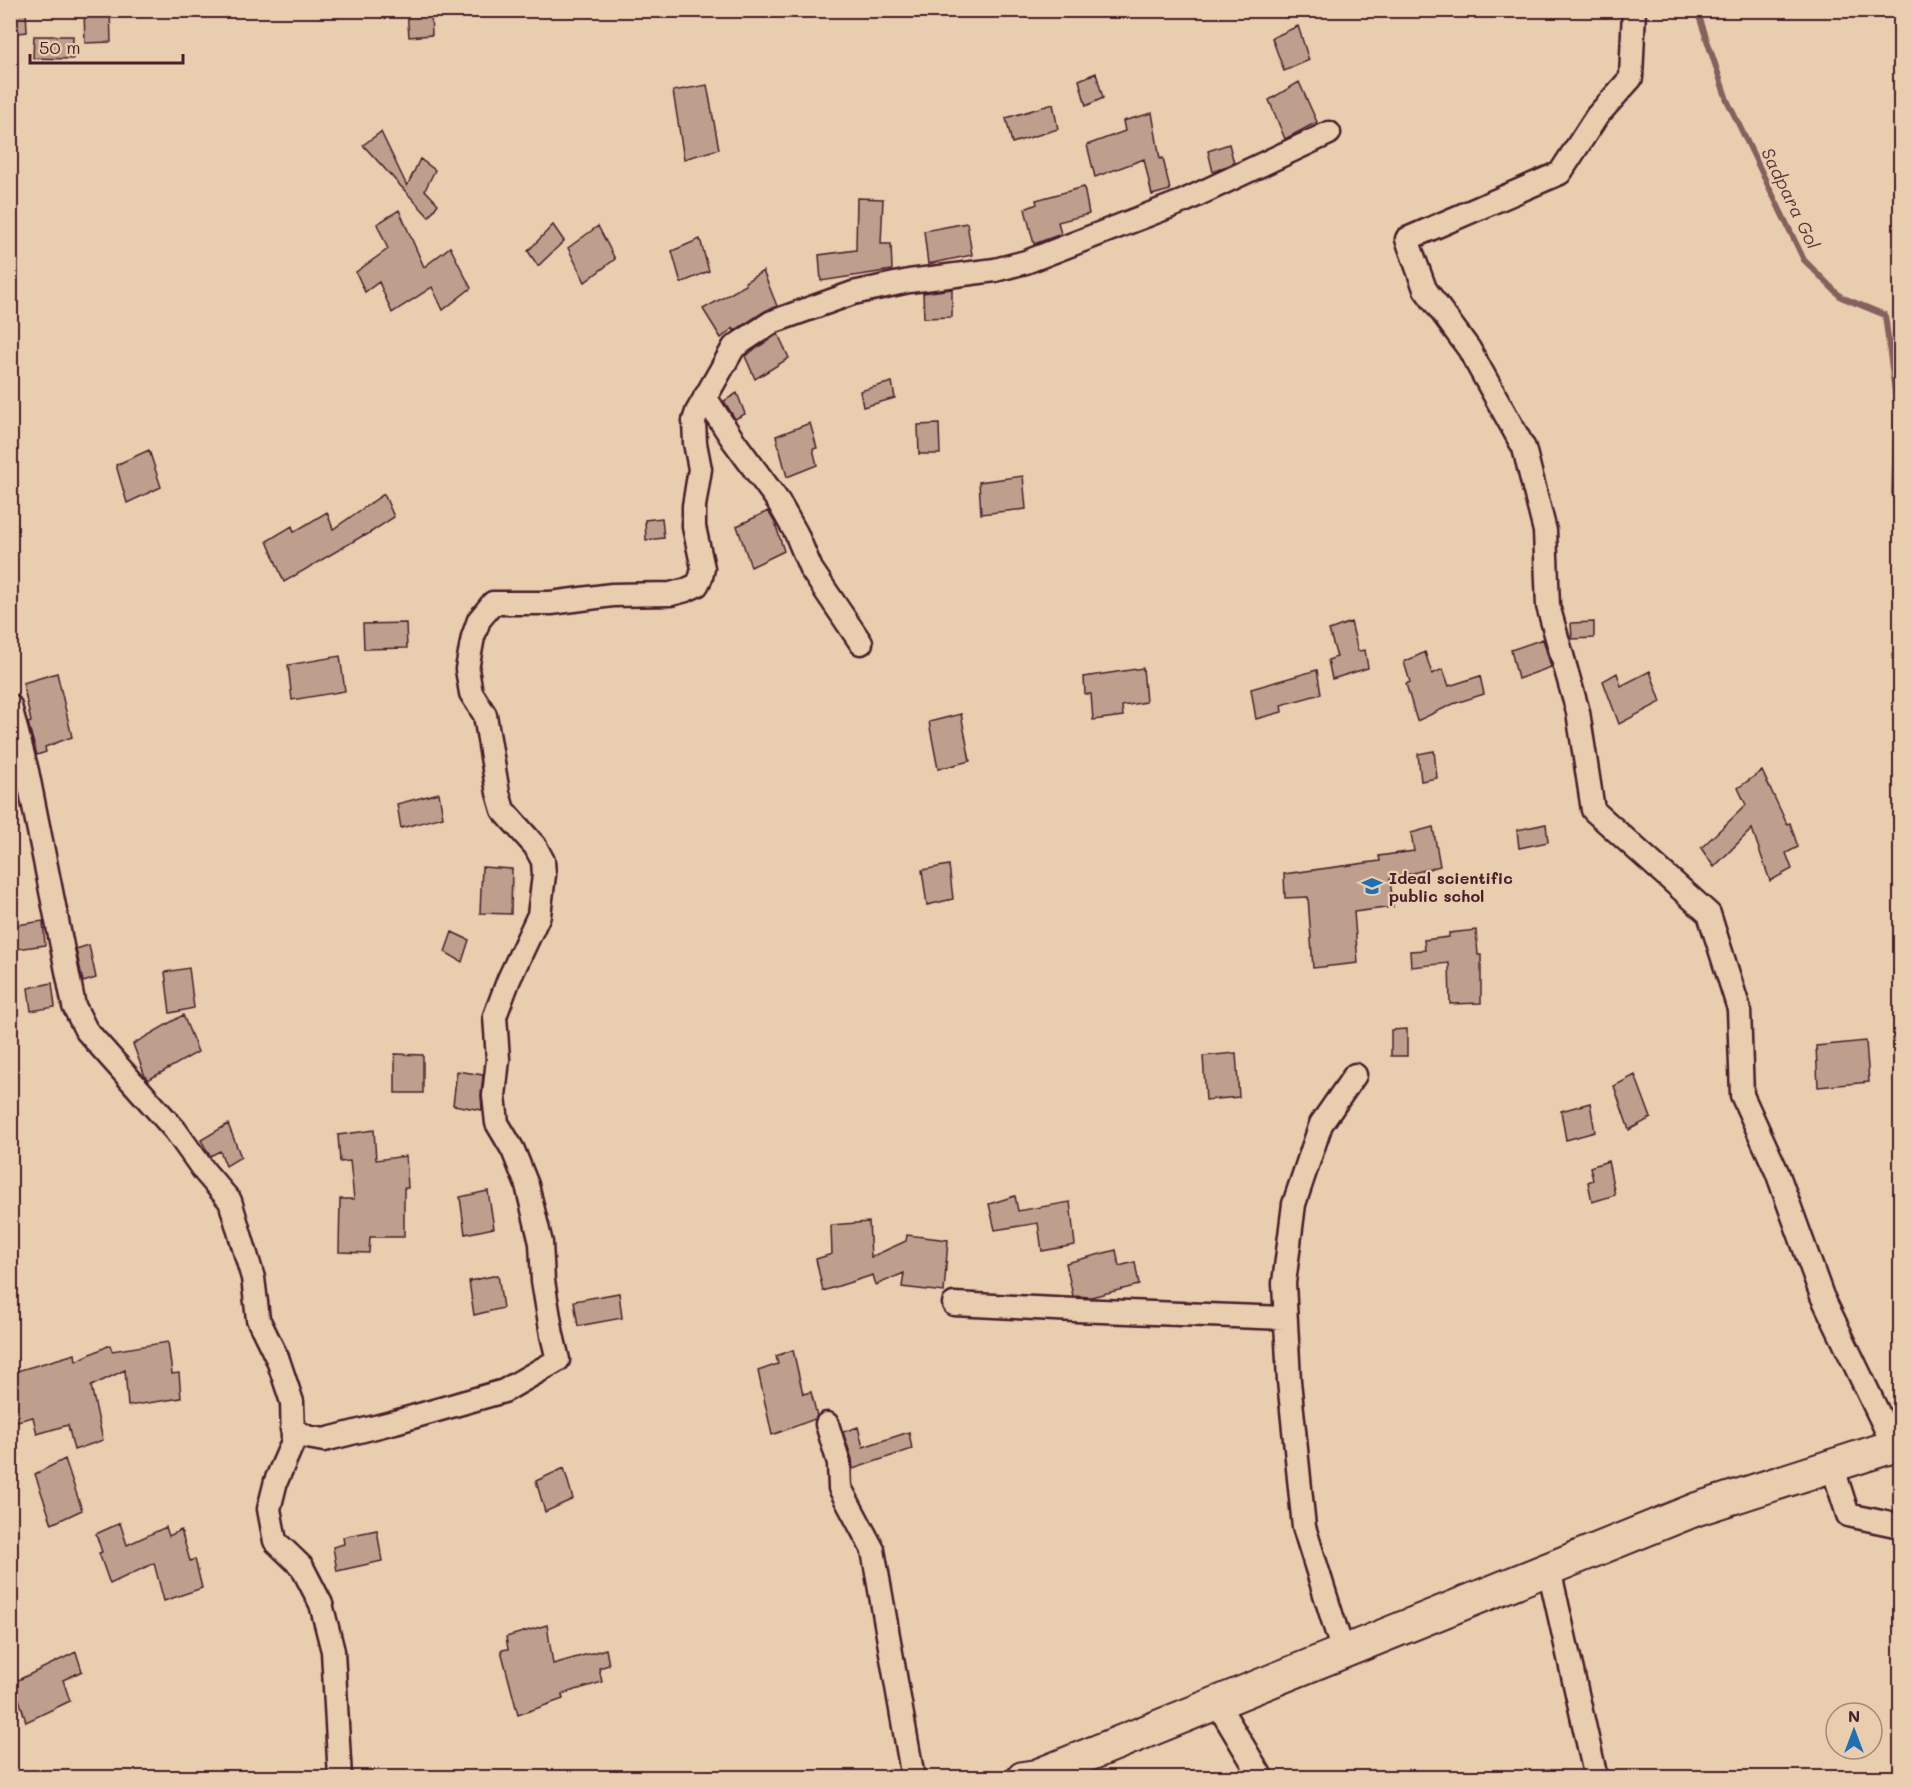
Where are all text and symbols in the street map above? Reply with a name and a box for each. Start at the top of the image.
scale bar [30,27,183,65]
text: 50 m [39,35,81,59]
water label: Sadpara Gol [1756,143,1826,253]
place label: Ideal scientific public schol [1389,867,1513,906]
school or university icon: Ideal scientific public schol [1360,874,1384,898]
north arrow [1824,1701,1884,1761]
text: N [1848,1705,1860,1726]

